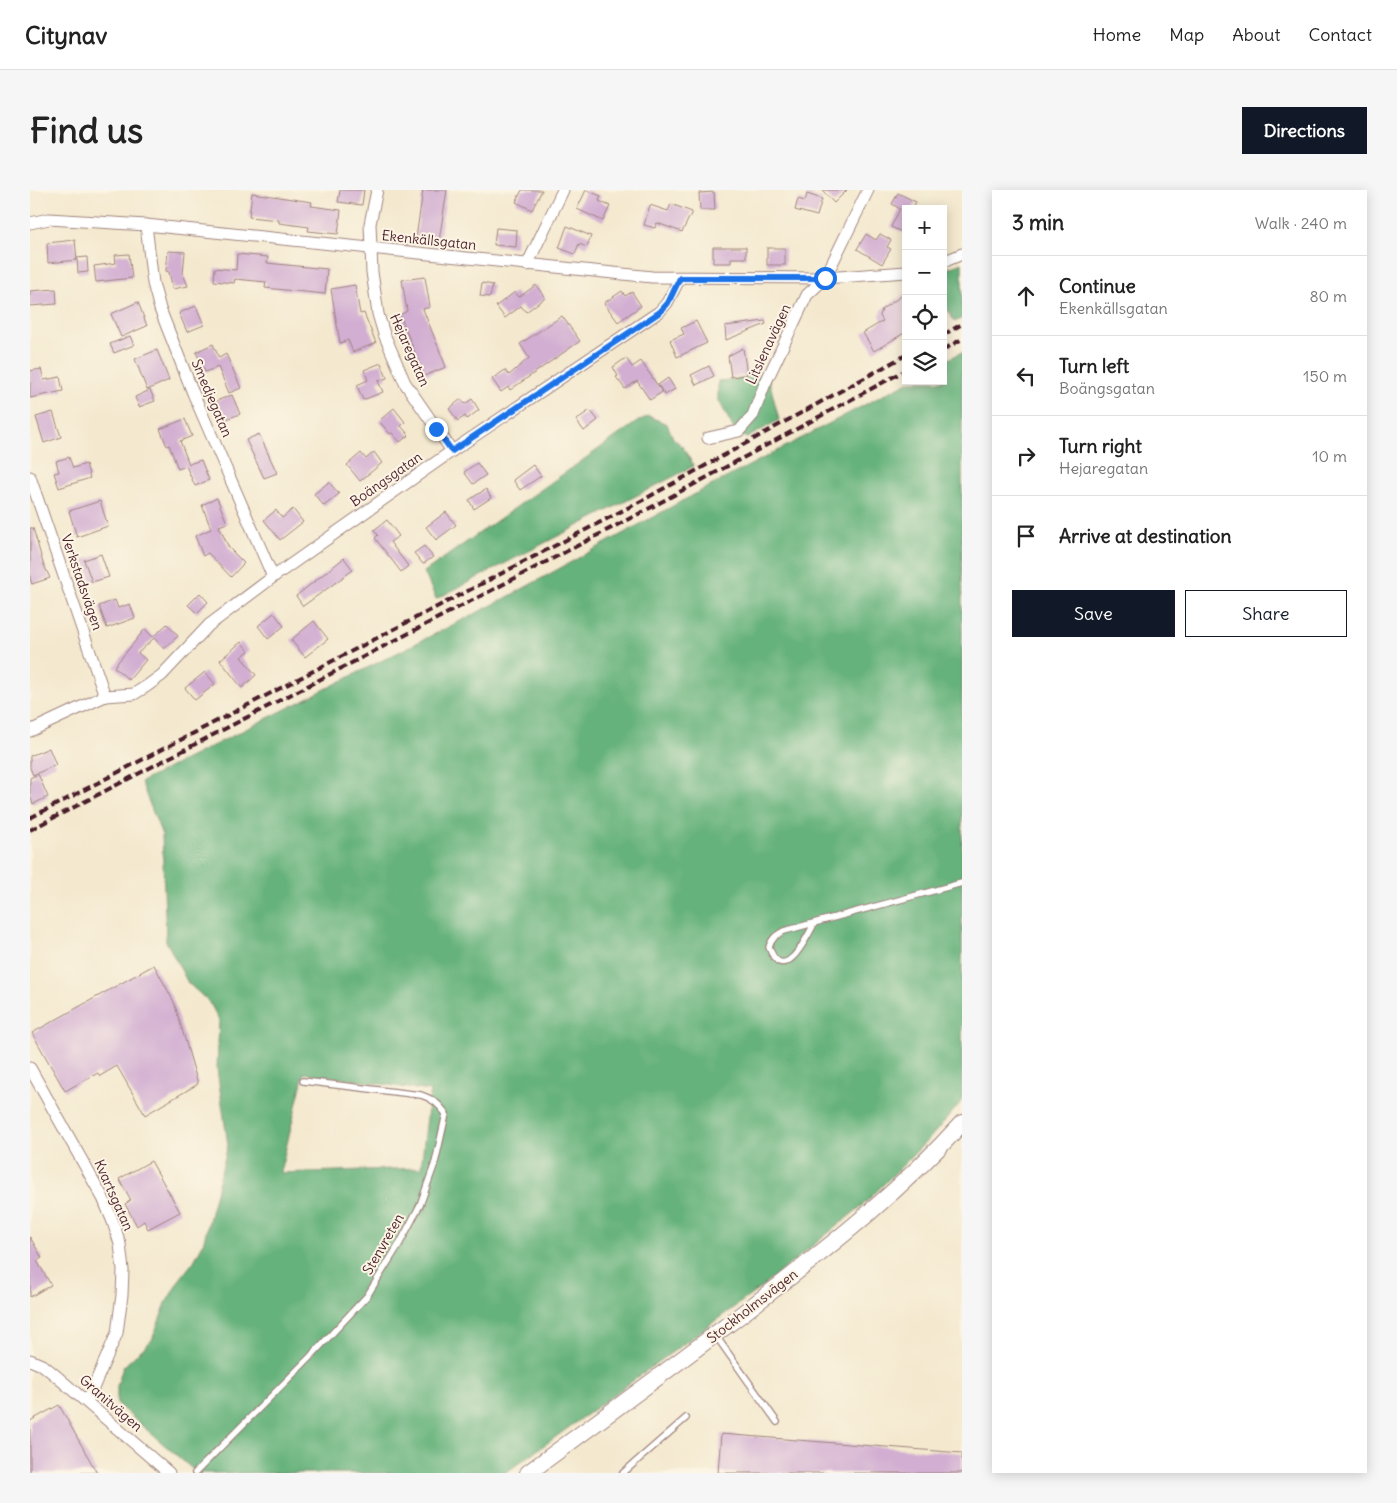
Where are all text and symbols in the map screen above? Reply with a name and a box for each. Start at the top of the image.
text: Citynav [25,20,107,50]
text: Home [1093,23,1141,46]
text: Map [1169,23,1204,46]
text: About [1232,23,1280,46]
text: Contact [1308,23,1372,46]
button: Directions [1242,107,1367,154]
text: Find us [30,108,143,152]
map controls [902,205,947,385]
button: + [902,205,947,250]
text: 3 min [1012,209,1064,236]
text: Walk · 240 m [1255,213,1347,233]
street label: Ekenkällsgatan [381,226,477,254]
button: − [902,250,947,295]
route start [814,267,837,290]
text: Continue [1059,274,1136,298]
icon: ahead [1012,282,1040,310]
text: 80 m [1309,286,1347,306]
button: locate [902,295,947,340]
text: Ekenkällsgatan [1059,298,1168,318]
street label: Litslenavägen [742,301,794,387]
street label: Hejaregatan [386,311,434,389]
button: layers [902,340,947,385]
text: Turn left [1059,354,1129,378]
street label: Smedjegatan [187,356,237,440]
icon: left [1012,362,1040,390]
text: 150 m [1303,366,1347,386]
text: Boängsgatan [1059,378,1155,398]
route end [425,418,448,441]
text: Turn right [1059,434,1142,458]
icon: right [1012,442,1040,470]
text: 10 m [1312,446,1347,466]
street label: Boängsgatan [346,448,426,510]
text: Hejaregatan [1059,458,1148,478]
icon: arrive [1012,522,1040,550]
text: Arrive at destination [1059,524,1232,548]
street label: Verkstadsvägen [57,532,107,632]
button: Save [1012,590,1175,637]
button: Share [1185,590,1347,637]
street label: Kvartsgatan [90,1156,138,1234]
street label: Stenvreten [358,1210,408,1278]
street label: Stockholmsvägen [703,1265,801,1347]
street label: Granitvägen [76,1371,146,1435]

